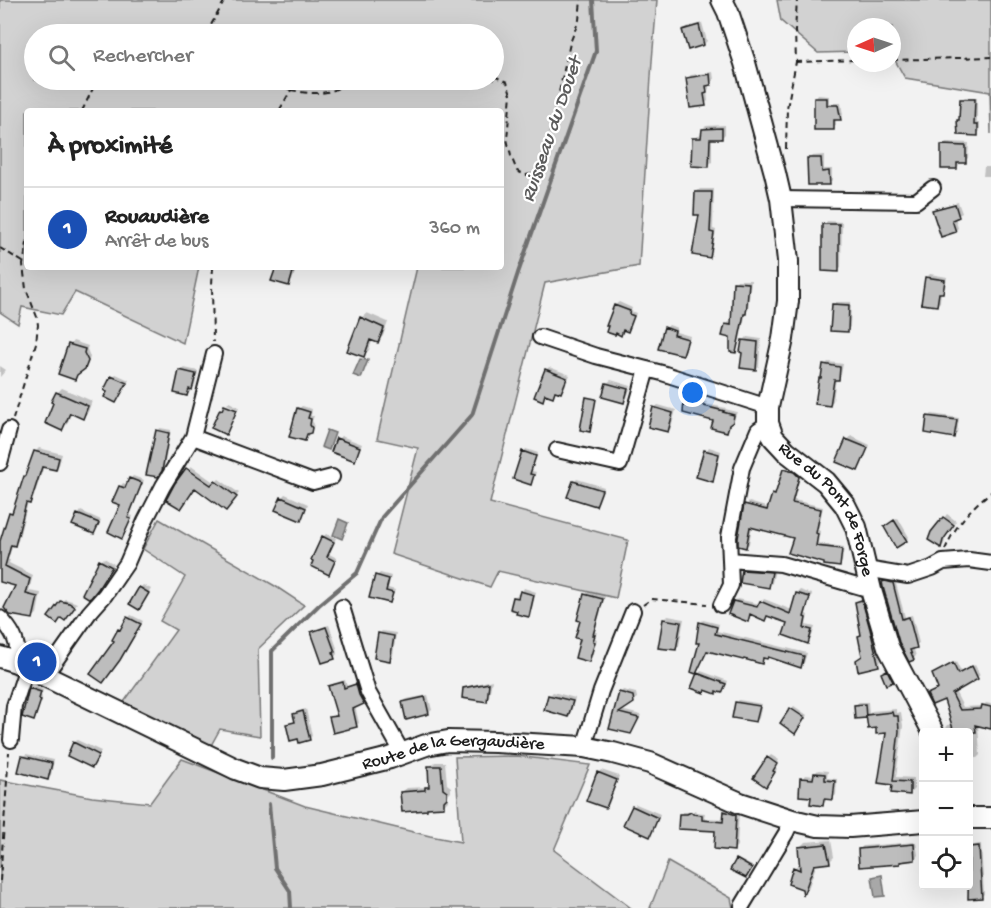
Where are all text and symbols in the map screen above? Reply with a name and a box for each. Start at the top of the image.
north arrow [847,18,901,72]
search box [24,24,504,90]
icon: search [45,41,78,74]
text: Rechercher [93,44,193,70]
water label: Ruisseau du Douet [517,51,590,205]
text: À proximité [48,132,172,163]
text: Rouaudière [105,205,209,231]
text: 1 [63,218,72,241]
text: 360 m [429,218,480,241]
text: Arrêt de bus [105,231,208,254]
your location [678,378,707,407]
street label: Rue du Pont de Forge [773,438,878,579]
pin: 1 [18,640,57,684]
map controls [919,728,973,890]
button: + [919,728,973,782]
street label: Route de la Gergaudière [360,730,546,775]
button: − [919,782,973,836]
button: locate [919,836,973,890]

